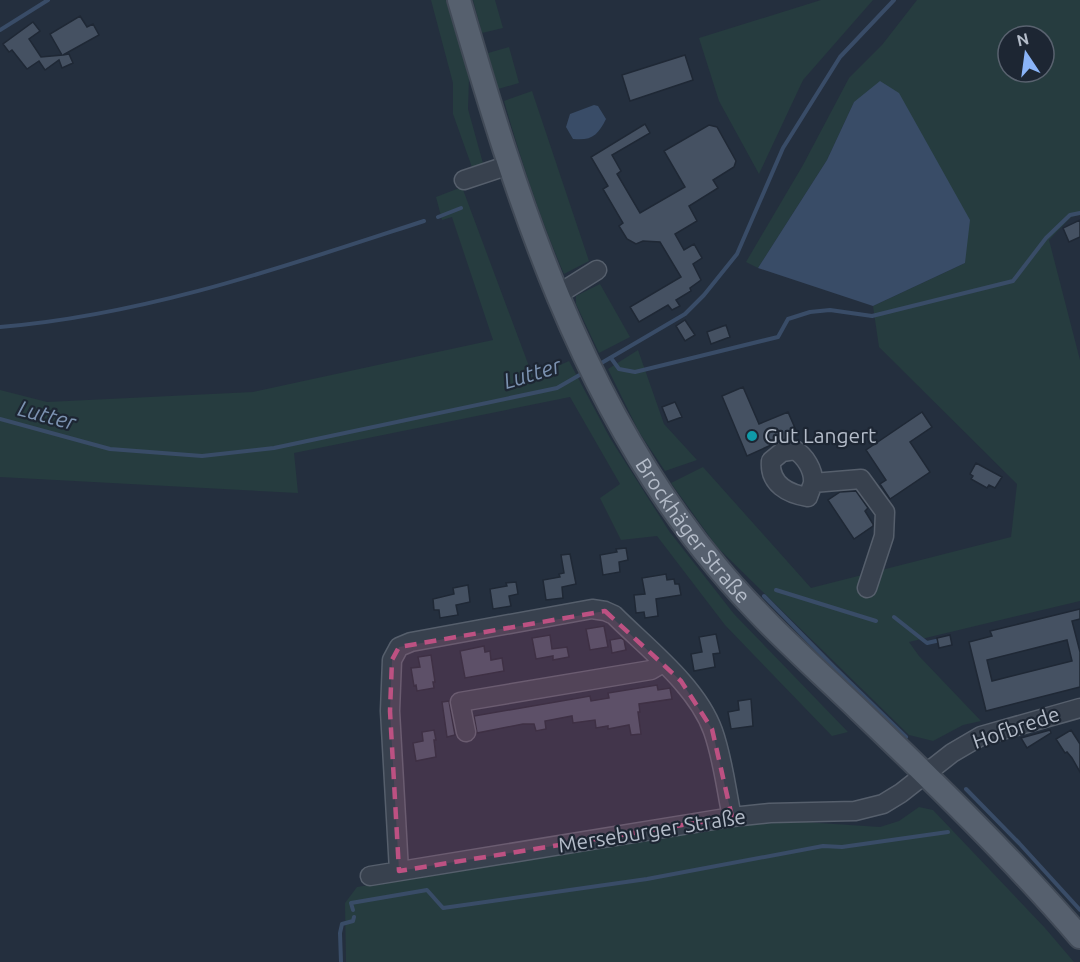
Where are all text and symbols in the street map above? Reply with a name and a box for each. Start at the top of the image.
north arrow [996,24,1056,84]
text: N [1015,29,1030,49]
water label: Lutter [500,352,564,393]
water label: Lutter [16,395,79,434]
place label: Gut Langert [764,423,876,447]
marker: Gut Langert [745,429,759,443]
street label: Brockhäger Straße [631,453,756,608]
street label: Hofbrede [969,701,1062,753]
street label: Merseburger Straße [556,803,747,857]

